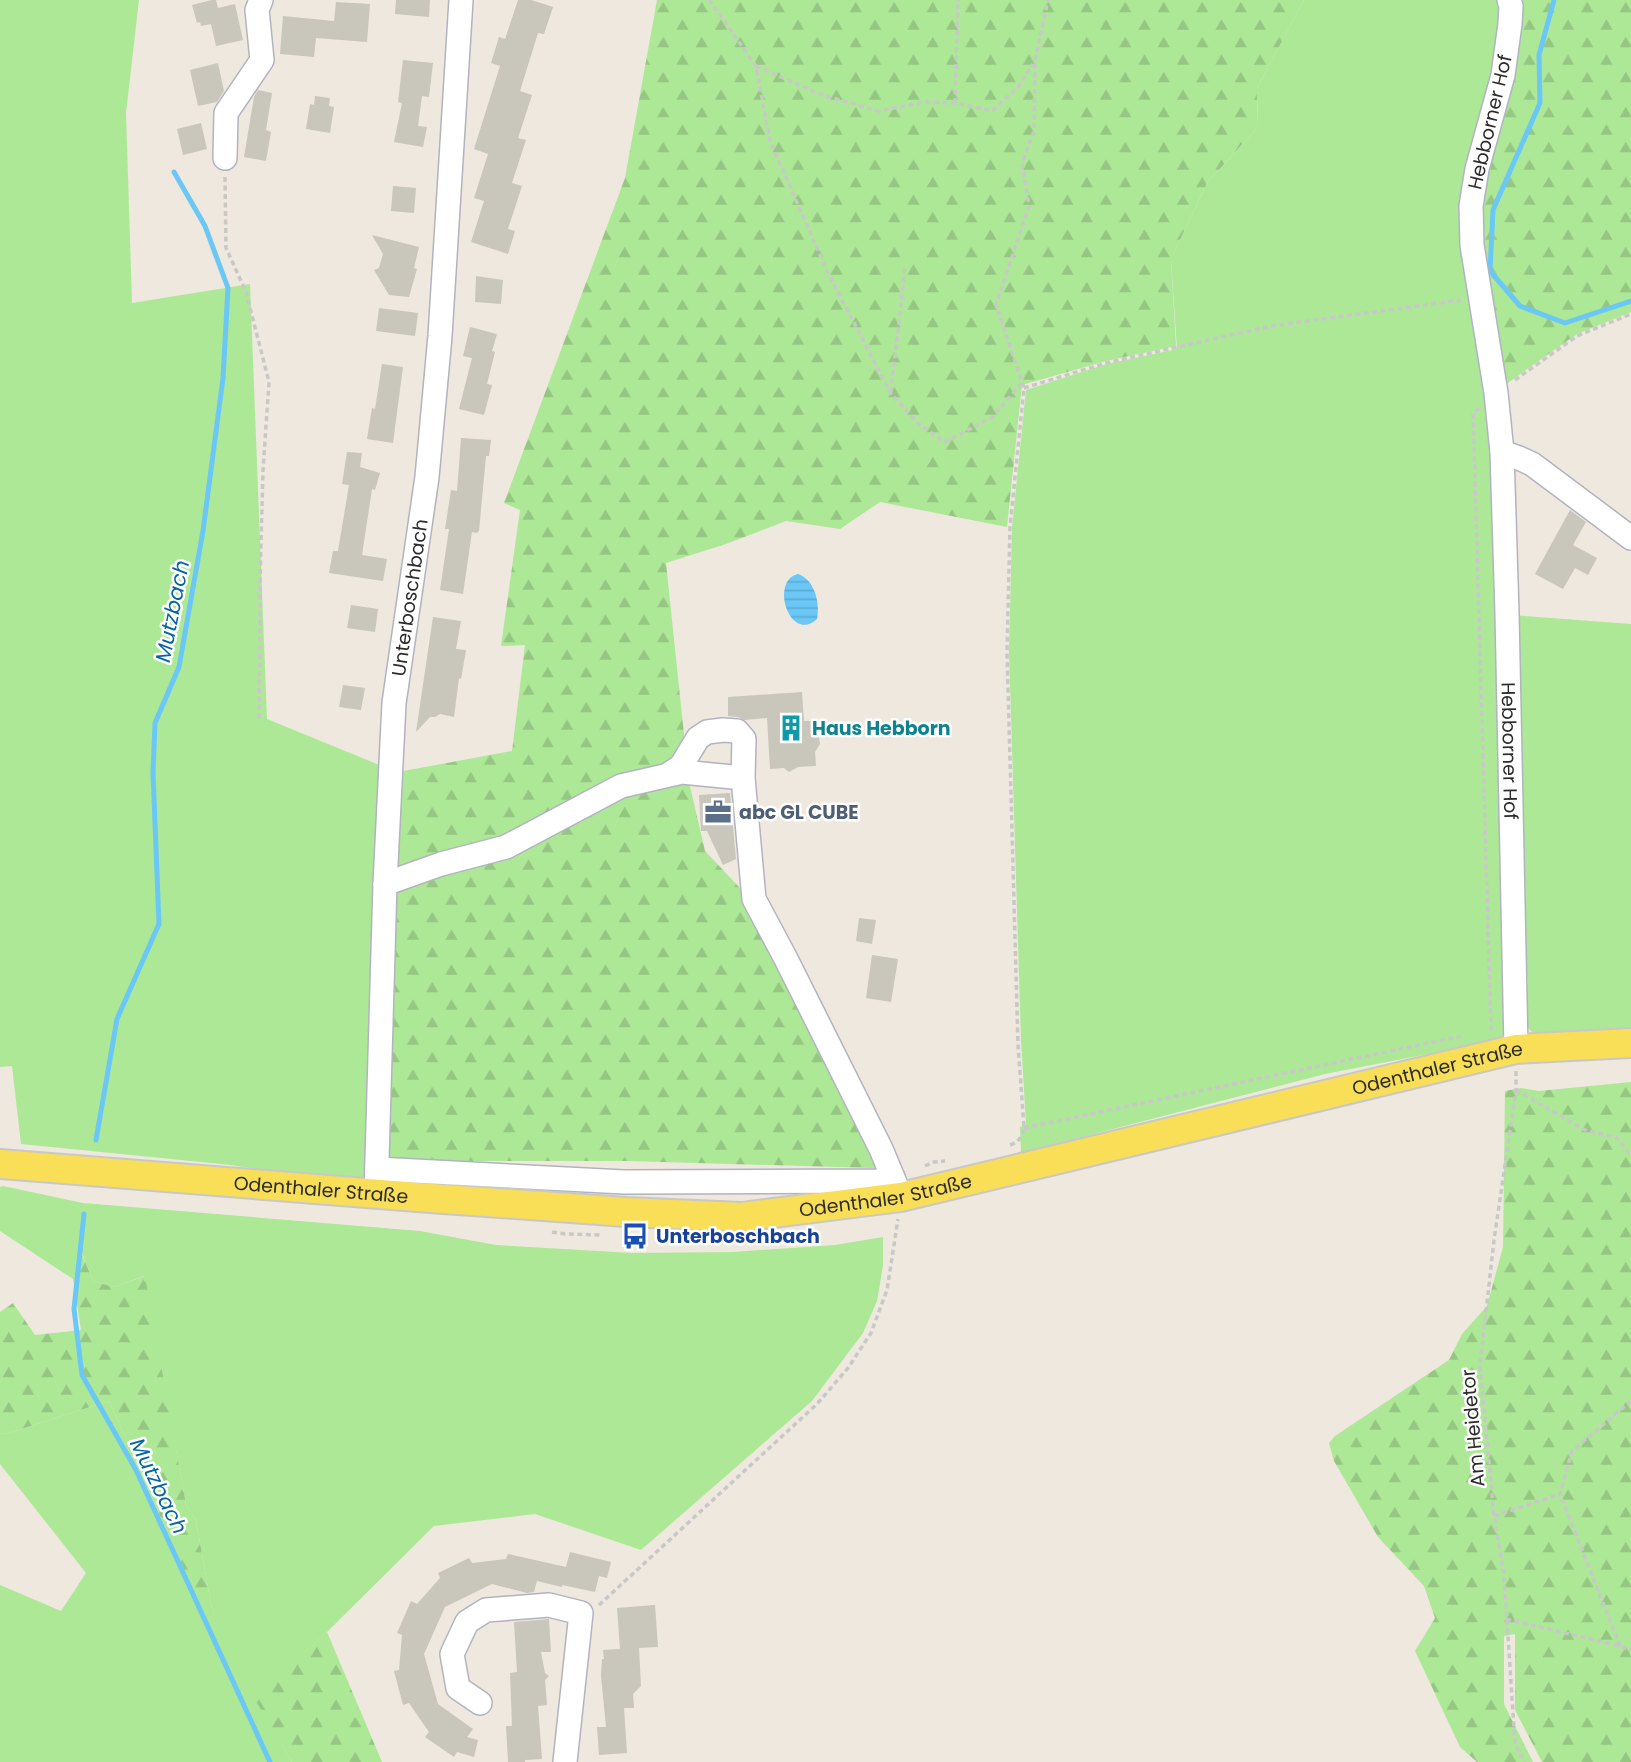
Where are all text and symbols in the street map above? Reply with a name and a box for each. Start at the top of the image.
street label: Hebborner Hof [1461,52,1519,192]
street label: Unterboschbach [385,517,434,678]
water label: Mutzbach [148,558,196,664]
street label: Hebborner Hof [1495,682,1525,820]
building icon: Haus Hebborn [776,713,806,743]
place label: Haus Hebborn [812,715,951,742]
office icon: abc GL CUBE [703,797,733,827]
place label: abc GL CUBE [739,799,859,826]
street label: Odenthaler Straße [1349,1035,1523,1102]
street label: Odenthaler Straße [797,1167,975,1223]
street label: Odenthaler Straße [233,1169,409,1210]
bus stop icon: Unterboschbach [620,1221,650,1251]
place label: Unterboschbach [656,1223,820,1250]
street label: Am Heidetor [1454,1368,1492,1488]
water label: Mutzbach [123,1433,195,1539]

